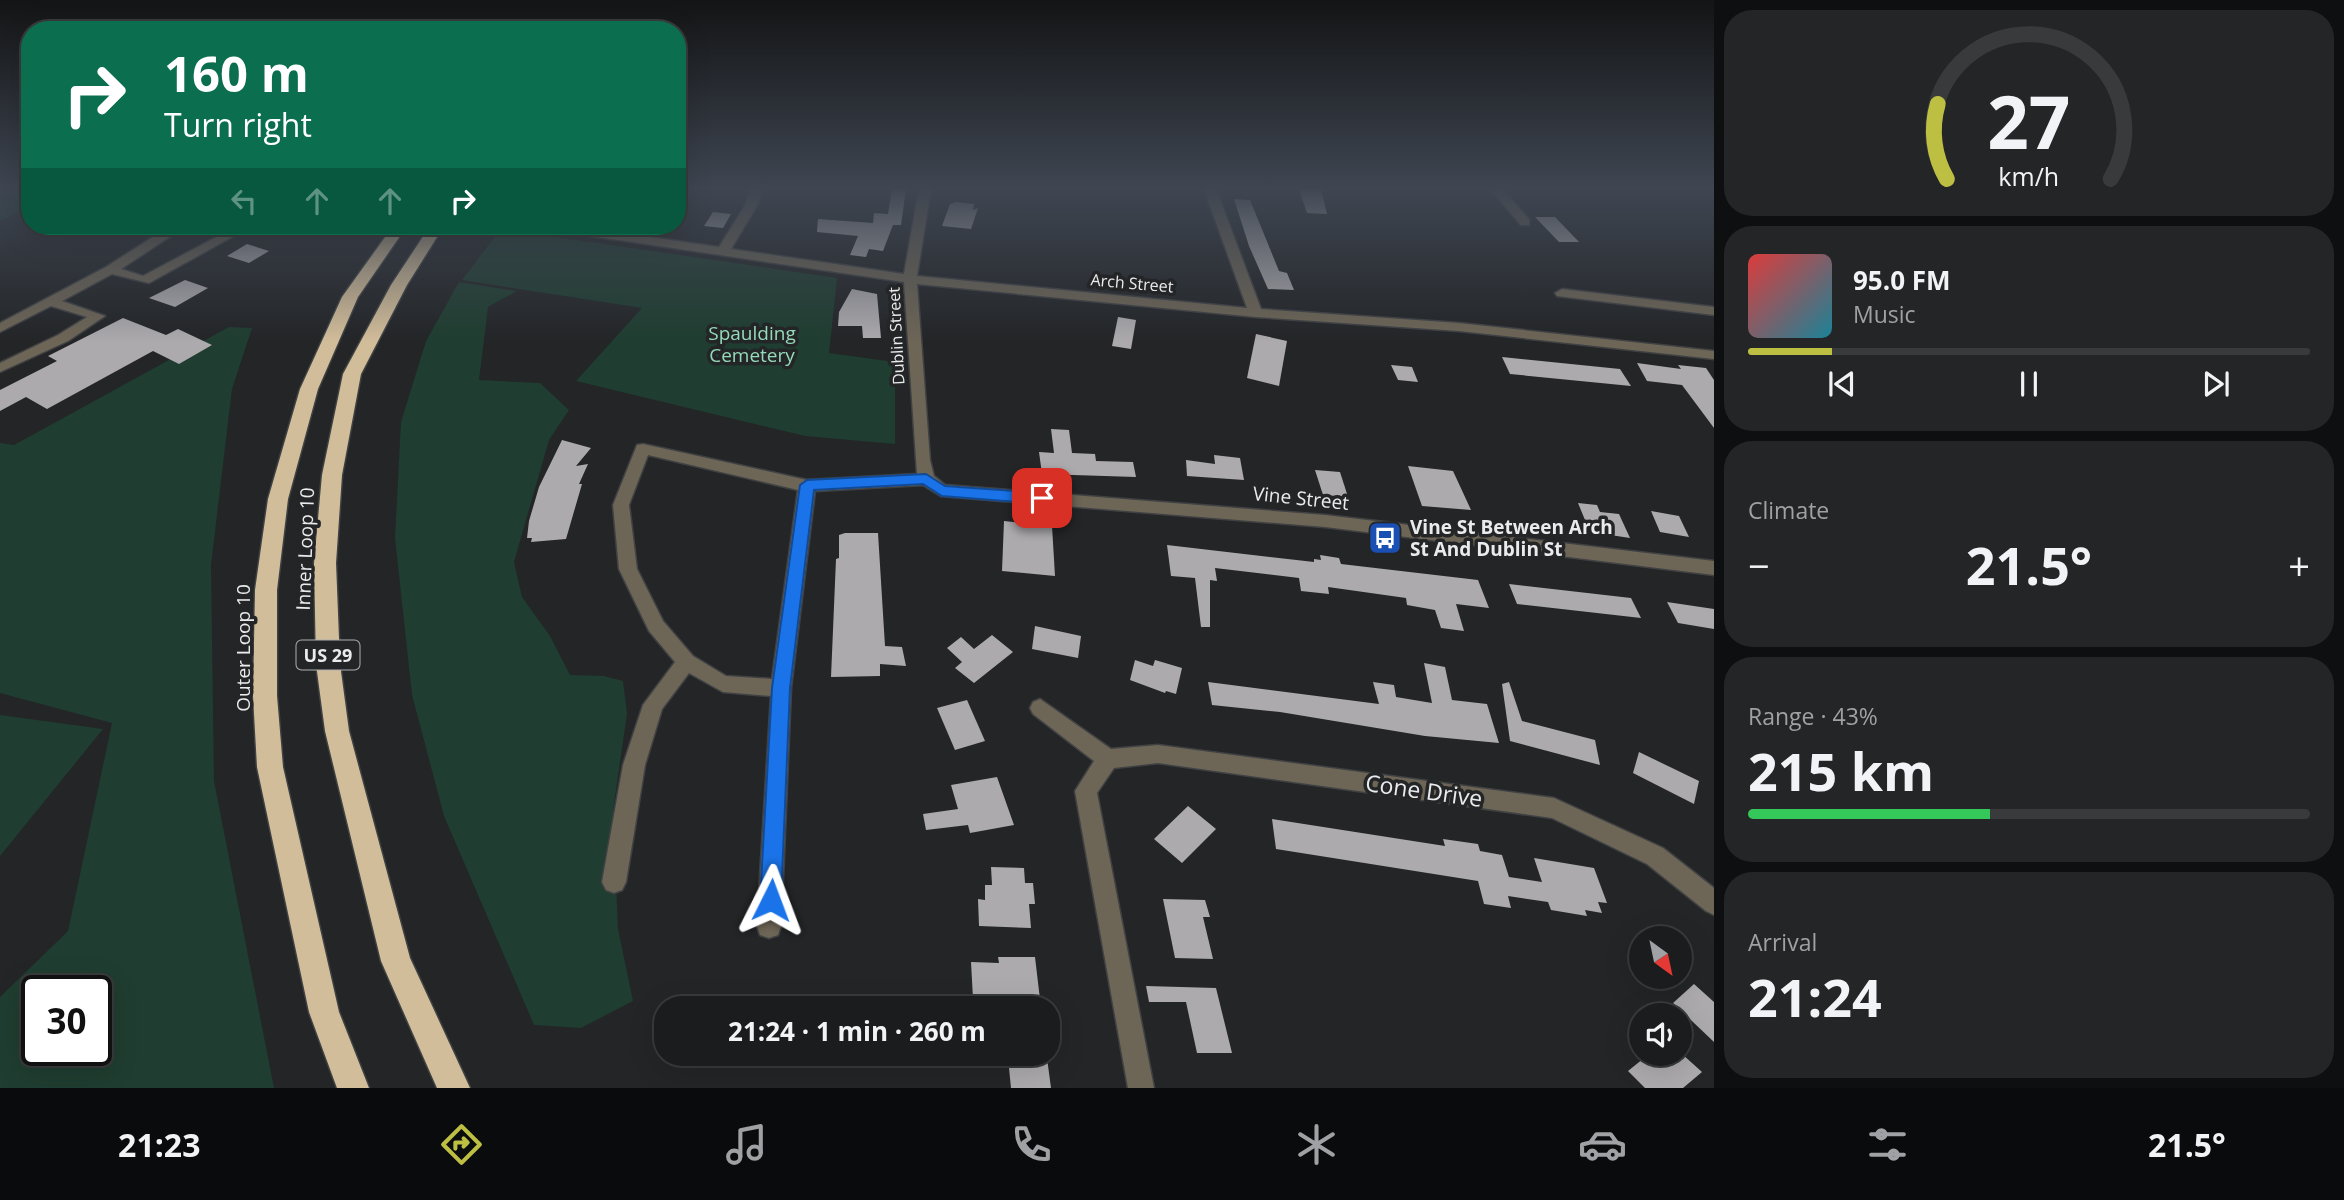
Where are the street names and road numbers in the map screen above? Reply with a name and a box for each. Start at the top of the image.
street label: Arch Street [1090,268,1175,298]
street label: Dublin Street [882,286,910,385]
street label: Vine Street [1252,480,1351,516]
street label: Inner Loop 10 [290,487,320,611]
street label: Outer Loop 10 [230,584,256,712]
road number: US 29 [296,640,360,670]
street label: Cone Drive [1364,766,1484,814]

